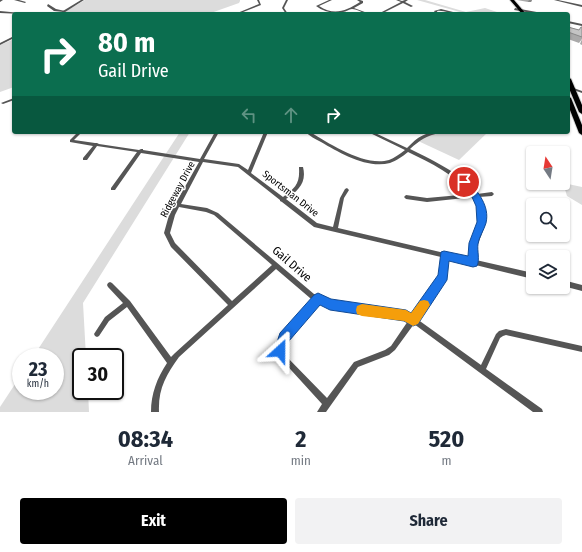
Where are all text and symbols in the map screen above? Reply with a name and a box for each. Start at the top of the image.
text: 80 m [98,26,155,59]
icon: right [32,28,84,80]
text: Gail Drive [98,60,169,82]
icon: left [238,104,260,126]
icon: ahead [280,104,302,126]
icon: right [322,104,344,126]
north arrow [526,146,570,190]
map controls [526,146,570,294]
street label: Ridgeway Drive [158,159,198,220]
pin [447,165,481,199]
street label: Sportsman Drive [260,168,321,219]
icon: arrive [453,171,475,193]
button: search [526,198,570,242]
street label: Gail Drive [270,243,314,285]
button: layers [526,250,570,294]
position arrow [259,330,301,372]
speed limit sign: 30 [72,348,124,400]
text: 23 [29,357,47,381]
text: km/h [27,378,49,390]
text: 08:34 [118,425,173,453]
text: 2 [295,425,306,453]
text: 520 [429,425,464,453]
text: Arrival [128,453,163,468]
text: min [291,453,311,468]
text: m [441,453,451,468]
button: Exit [20,498,287,544]
button: Share [295,498,562,544]

